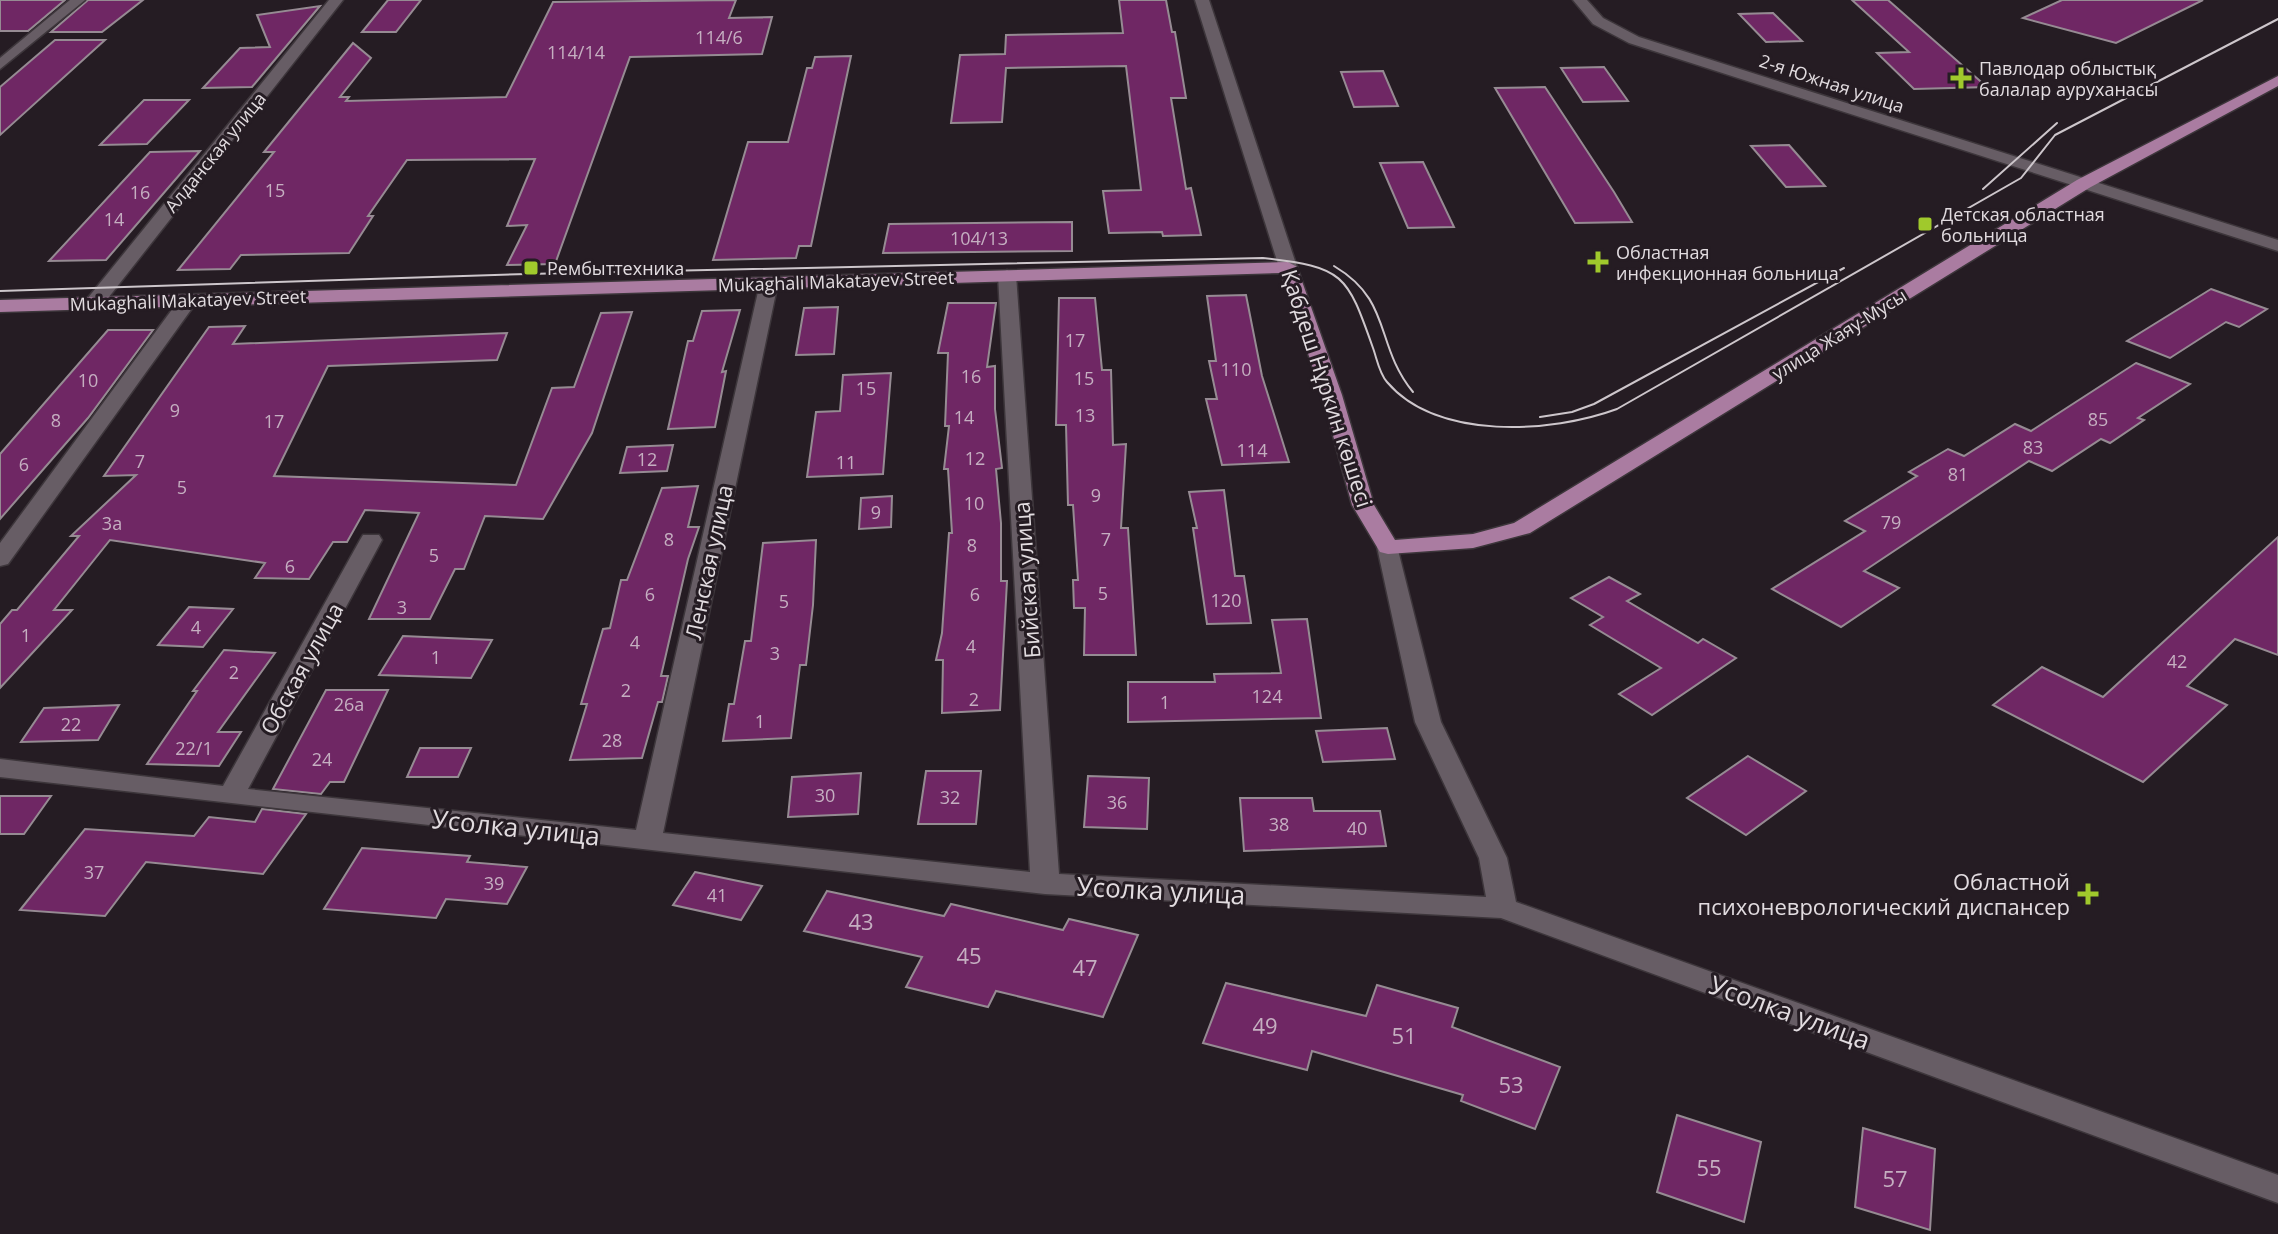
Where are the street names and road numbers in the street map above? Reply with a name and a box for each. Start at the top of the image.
street label: 2-я Южная улица [1757,48,1907,118]
street label: Алданская улица [159,87,271,217]
street label: Mukaghali Makatayev Street [717,265,955,297]
street label: Қабдеш Нұркин көшесі [1275,265,1381,511]
street label: улица Жаяу-Мусы [1767,283,1911,385]
street label: Mukaghali Makatayev Street [69,284,307,316]
street label: Ленская улица [677,482,739,642]
street label: Бийская улица [1006,501,1046,659]
street label: Обская улица [253,597,349,739]
street label: Усолка улица [430,800,602,854]
street label: Усолка улица [1076,868,1246,912]
street label: Усолка улица [1705,966,1875,1058]

